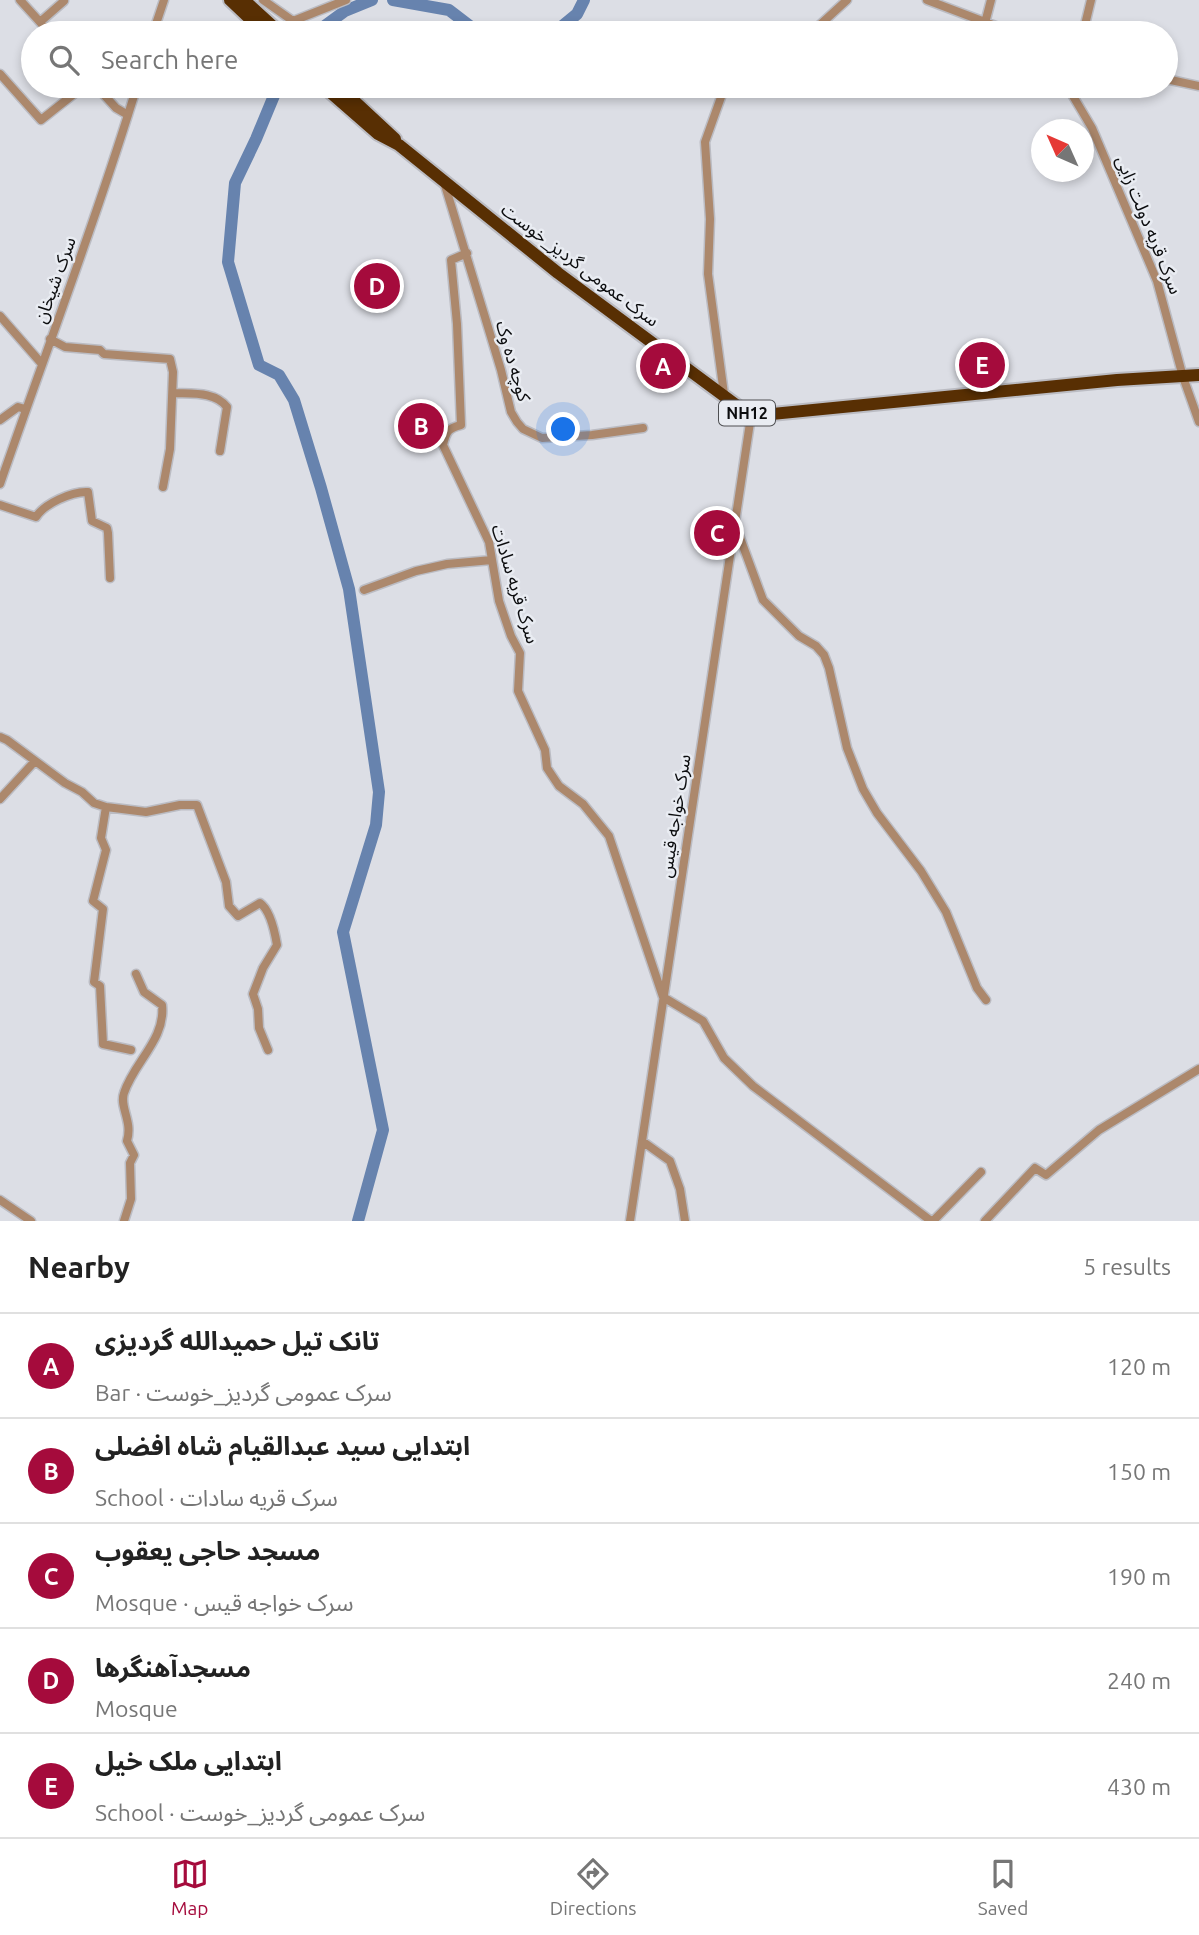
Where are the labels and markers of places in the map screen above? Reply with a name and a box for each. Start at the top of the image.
pin: D [354,260,400,312]
pin: E [959,339,1005,391]
pin: A [640,340,686,392]
pin: B [398,400,444,452]
pin: C [694,507,740,559]

